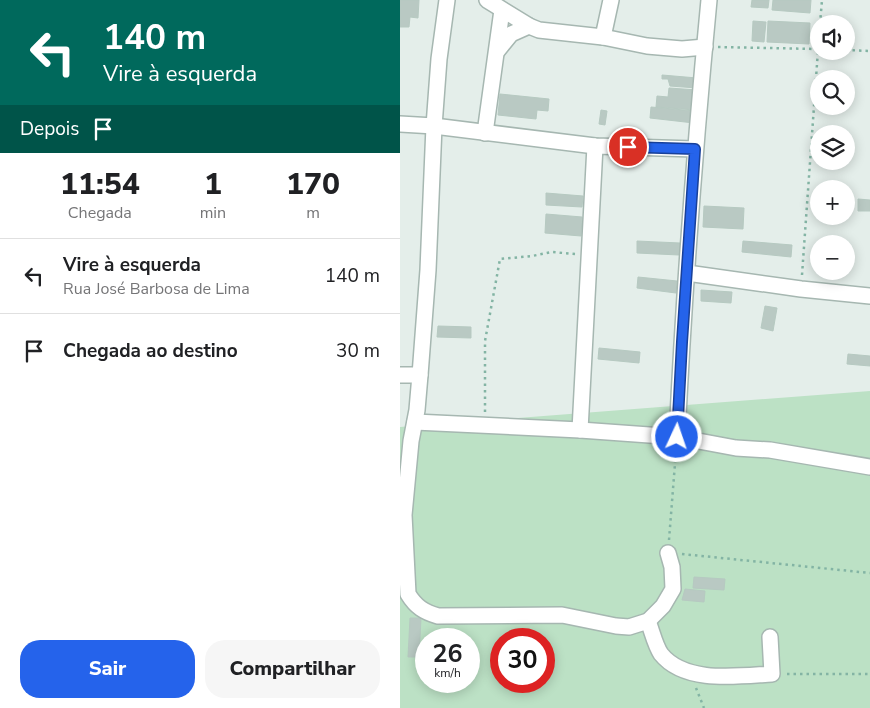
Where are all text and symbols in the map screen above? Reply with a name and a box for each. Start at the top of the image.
text: 140 m [103,14,206,61]
map controls [810,15,855,280]
button: sound [810,15,855,60]
icon: left [20,20,85,85]
text: Vire à esquerda [103,59,257,89]
button: search [810,70,855,115]
icon: arrive [89,115,117,143]
text: Depois [20,116,79,142]
button: layers [810,125,855,170]
pin [607,126,649,168]
icon: arrive [614,133,642,161]
text: 11:54 [60,164,140,205]
text: 1 [204,164,222,205]
text: 170 [286,164,340,205]
button: + [810,180,855,225]
text: Chegada [68,202,132,224]
text: min [200,202,226,224]
text: m [306,202,320,224]
button: − [810,235,855,280]
text: Vire à esquerda [63,252,201,278]
icon: left [20,262,48,290]
text: 140 m [325,263,380,289]
text: Rua José Barbosa de Lima [63,278,250,300]
icon: arrive [20,337,48,365]
text: Chegada ao destino [63,338,238,364]
text: 30 m [336,338,380,364]
position arrow [650,410,702,462]
speed limit sign: 30 [490,628,555,693]
text: 26 [432,637,463,671]
button: Sair [20,640,195,698]
button: Compartilhar [205,640,380,698]
text: km/h [434,665,461,681]

